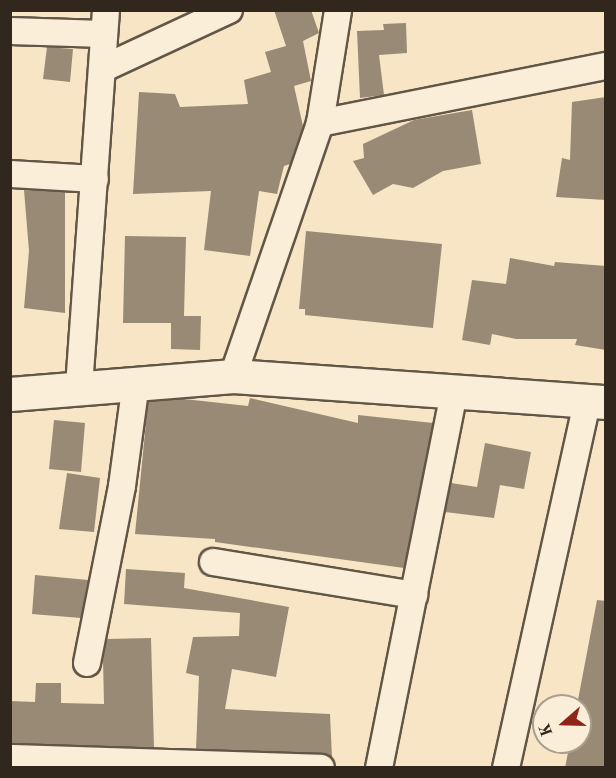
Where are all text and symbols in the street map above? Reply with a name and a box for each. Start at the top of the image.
north arrow [532,694,592,754]
text: K [537,721,557,738]

